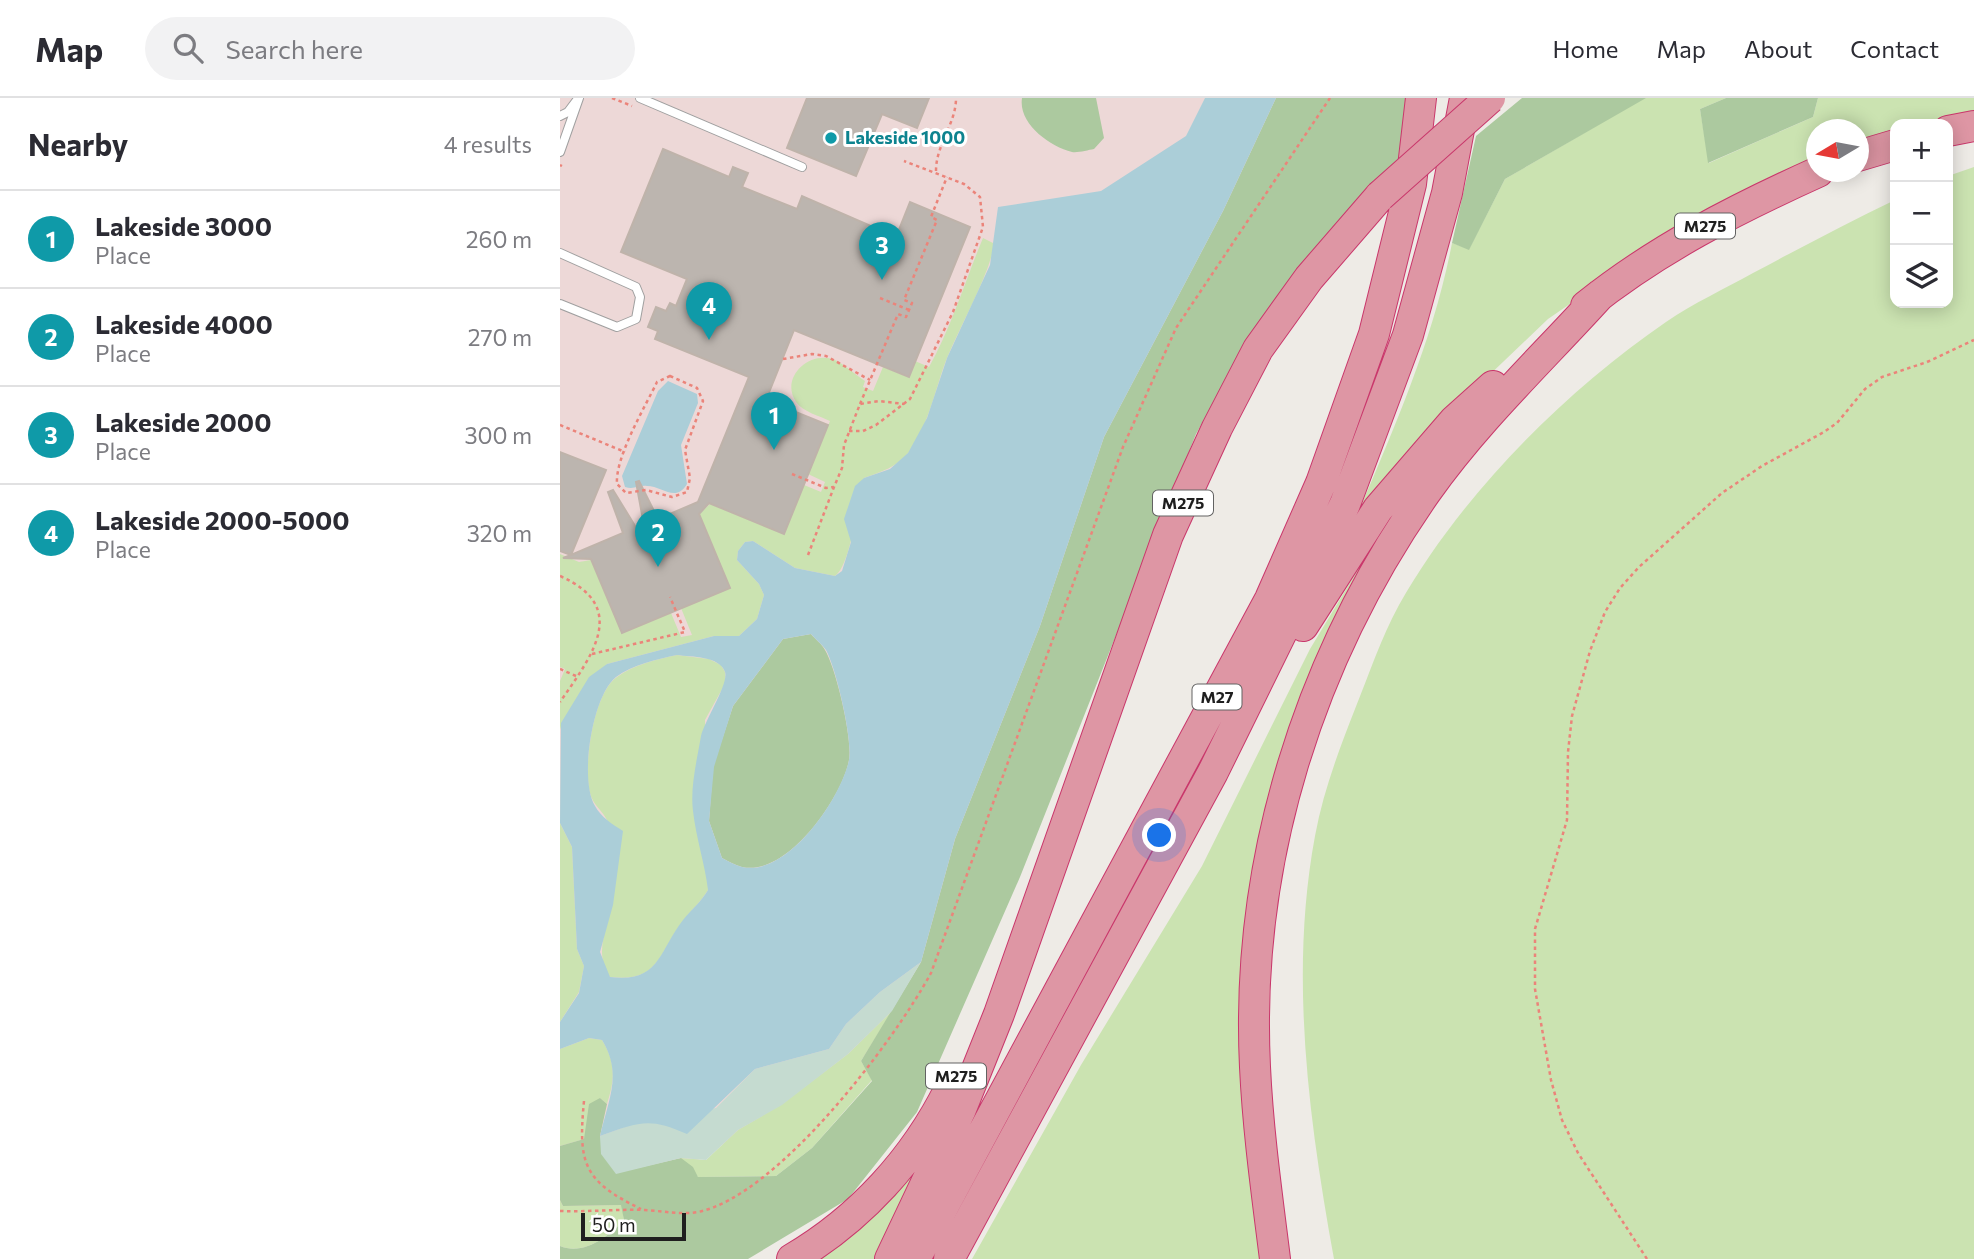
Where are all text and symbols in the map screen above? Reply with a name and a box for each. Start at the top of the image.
search box [145,17,635,80]
text: Map [35,28,103,69]
icon: search [169,29,207,67]
text: Search here [225,33,363,64]
text: Home [1553,34,1619,63]
text: Map [1657,34,1706,63]
text: About [1744,34,1812,63]
text: Contact [1850,34,1939,63]
north arrow [1806,119,1869,182]
map controls [1890,119,1953,308]
button: + [1890,119,1953,182]
text: Nearby [28,125,128,162]
place label: Lakeside 1000 [845,126,965,148]
text: 4 results [444,130,532,158]
marker: Lakeside 1000 [823,130,839,146]
button: − [1890,182,1953,245]
text: Lakeside 3000 [95,210,272,241]
road number: M275 [1675,214,1735,238]
pin: 3 [859,222,905,280]
text: 1 [46,225,56,253]
text: 260 m [466,225,532,253]
text: Place [95,241,151,269]
button: layers [1890,245,1953,308]
pin: 4 [686,282,732,340]
text: Lakeside 4000 [95,308,273,339]
text: 2 [44,323,58,351]
text: 270 m [468,323,532,351]
text: Place [95,339,151,367]
pin: 1 [751,392,797,450]
text: Lakeside 2000 [95,406,271,437]
text: 3 [44,421,58,449]
text: 300 m [464,421,532,449]
text: Place [95,437,151,465]
road number: M275 [1153,490,1213,516]
text: Lakeside 2000-5000 [95,504,349,535]
pin: 2 [635,509,681,567]
text: 4 [44,519,58,547]
text: 320 m [467,519,532,547]
text: Place [95,535,151,563]
road number: M27 [1192,684,1242,710]
your location [1142,818,1176,852]
road number: M275 [926,1064,986,1088]
scale bar [581,1210,686,1242]
text: 50 m [592,1213,636,1236]

